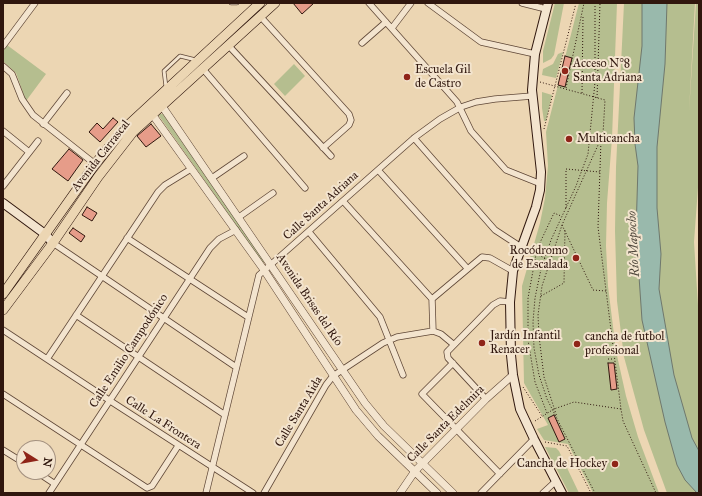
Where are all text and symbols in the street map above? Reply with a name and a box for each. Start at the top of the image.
place label: Acceso N°8 Santa Adriana [573,57,642,85]
place label: Escuela Gil de Castro [415,63,471,91]
marker: Acceso N°8 Santa Adriana [560,66,570,76]
marker: Escuela Gil de Castro [402,72,412,82]
street label: Avenida Carrascal [69,117,133,195]
place label: Multicancha [577,132,640,146]
marker: Multicancha [564,134,574,144]
street label: Calle Santa Adriana [280,169,362,243]
water label: Río Mapocho [624,211,644,277]
place label: Rocódromo de Escalada [510,244,568,272]
street label: Avenida Brisas del Río [273,251,345,349]
marker: Rocódromo de Escalada [571,253,581,263]
street label: Calle Emilio Campodónico [87,291,171,411]
place label: Jardín Infantil Renacer [490,329,560,357]
place label: cancha de futbol profesional [585,330,664,358]
marker: Jardín Infantil Renacer [477,338,487,348]
marker: cancha de futbol profesional [572,339,582,349]
street label: Calle Santa Aida [272,374,326,450]
street label: Calle Santa Edelmira [404,382,488,466]
street label: Calle La Frontera [123,393,203,453]
north arrow [16,440,56,480]
text: N [40,456,55,468]
place label: Cancha de Hockey [517,457,607,471]
marker: Cancha de Hockey [610,459,620,469]

